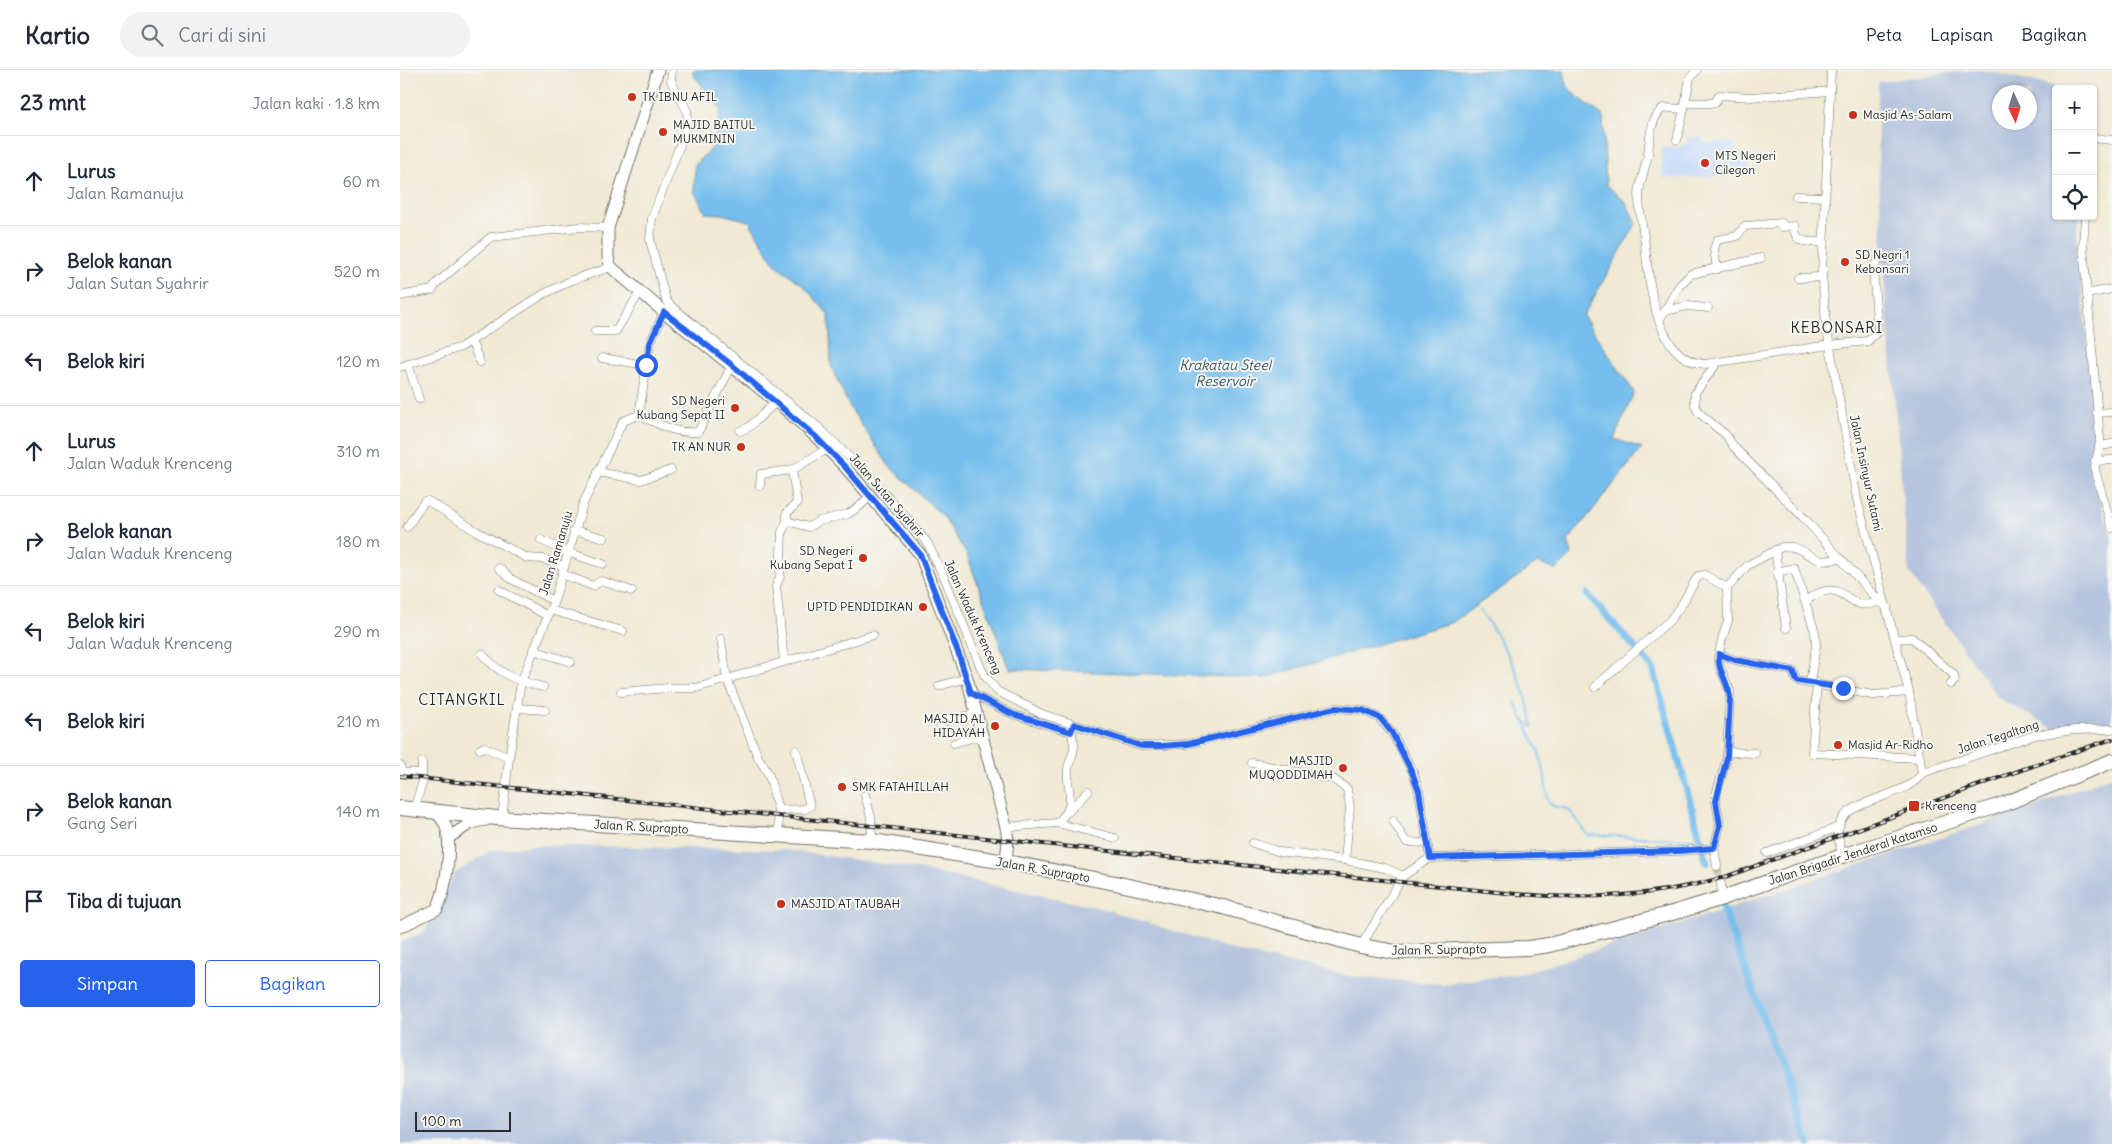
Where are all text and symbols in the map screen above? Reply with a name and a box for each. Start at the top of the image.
search box [120,12,470,57]
text: Kartio [25,20,90,50]
icon: search [138,21,166,49]
text: Cari di sini [178,23,266,47]
text: Peta [1866,23,1902,46]
text: Lapisan [1930,23,1993,46]
text: Bagikan [2021,23,2087,46]
north arrow [1992,85,2037,130]
map controls [2052,85,2097,220]
button: + [2052,85,2097,130]
text: 23 mnt [20,89,86,116]
place label: TK IBNU AFIL [642,89,718,104]
marker: TK IBNU AFIL [626,91,638,103]
text: Jalan kaki · 1.8 km [252,93,380,113]
place label: Masjid As-Salam [1863,107,1952,122]
marker: Masjid As-Salam [1847,109,1859,121]
place label: MAJID BAITUL MUKMININ [673,117,755,146]
marker: MAJID BAITUL MUKMININ [657,126,669,138]
button: − [2052,130,2097,175]
place label: MTS Negeri Cilegon [1715,148,1776,177]
marker: MTS Negeri Cilegon [1699,157,1711,169]
text: Lurus [67,159,116,183]
icon: ahead [20,167,48,195]
text: 60 m [342,171,380,191]
button: locate [2052,175,2097,220]
text: Jalan Ramanuju [67,183,184,203]
place label: SD Negri 1 Kebonsari [1855,247,1910,276]
text: Belok kanan [67,249,172,273]
marker: SD Negri 1 Kebonsari [1839,256,1851,268]
icon: right [20,257,48,285]
text: 520 m [334,261,380,281]
text: Jalan Sutan Syahrir [67,273,209,293]
district label: KEBONSARI [1791,318,1883,337]
icon: left [20,347,48,375]
text: Belok kiri [67,349,145,373]
text: 120 m [337,351,380,371]
route start [635,354,658,377]
water label: Krakatau Steel Reservoir [1179,356,1273,390]
place label: SD Negeri Kubang Sepat II [637,393,725,422]
marker: SD Negeri Kubang Sepat II [729,402,741,414]
street label: Jalan Insinyur Sutami [1847,413,1886,533]
text: Lurus [67,429,116,453]
icon: ahead [20,437,48,465]
place label: TK AN NUR [671,439,731,454]
text: 310 m [336,441,380,461]
marker: TK AN NUR [735,441,747,453]
street label: Jalan Sutan Syahrir [847,451,928,541]
text: Jalan Waduk Krenceng [67,453,232,473]
street label: Jalan Ramanuju [536,509,576,597]
text: Belok kanan [67,519,172,543]
icon: right [20,527,48,555]
text: 180 m [336,531,380,551]
text: Jalan Waduk Krenceng [67,543,232,563]
place label: SD Negeri Kubang Sepat I [770,543,853,572]
marker: SD Negeri Kubang Sepat I [857,552,869,564]
street label: Jalan Waduk Krenceng [941,557,1006,676]
place label: UPTD PENDIDIKAN [807,599,913,614]
marker: UPTD PENDIDIKAN [917,601,929,613]
text: Belok kiri [67,609,145,633]
icon: left [20,617,48,645]
text: 290 m [334,621,380,641]
text: Jalan Waduk Krenceng [67,633,232,653]
route end [1832,677,1855,700]
district label: CITANGKIL [418,690,506,709]
icon: left [20,707,48,735]
text: Belok kiri [67,709,145,733]
text: 210 m [337,711,380,731]
place label: MASJID AL HIDAYAH [924,711,985,740]
street label: Jalan Tegaltong [1955,716,2041,757]
marker: MASJID AL HIDAYAH [989,720,1001,732]
place label: Masjid Ar-Ridho [1848,737,1934,752]
marker: Masjid Ar-Ridho [1832,739,1844,751]
place label: MASJID MUQODDIMAH [1249,753,1333,782]
marker: MASJID MUQODDIMAH [1337,762,1349,774]
place label: SMK FATAHILLAH [852,779,949,794]
marker: SMK FATAHILLAH [836,781,848,793]
text: Belok kanan [67,789,172,813]
icon: right [20,797,48,825]
place label: Krenceng [1925,798,1976,813]
marker: Krenceng [1907,799,1921,813]
text: 140 m [336,801,380,821]
text: Gang Seri [67,813,137,833]
street label: Jalan R. Suprapto [593,817,689,836]
street label: Jalan Brigadir Jenderal Katamso [1767,819,1939,888]
street label: Jalan R. Suprapto [995,854,1091,885]
icon: arrive [20,887,48,915]
text: Tiba di tujuan [67,889,182,913]
place label: MASJID AT TAUBAH [791,896,901,911]
marker: MASJID AT TAUBAH [775,898,787,910]
street label: Jalan R. Suprapto [1391,941,1487,958]
button: Simpan [20,960,195,1007]
button: Bagikan [205,960,380,1007]
scale bar [415,1109,511,1132]
text: 100 m [422,1112,462,1130]

